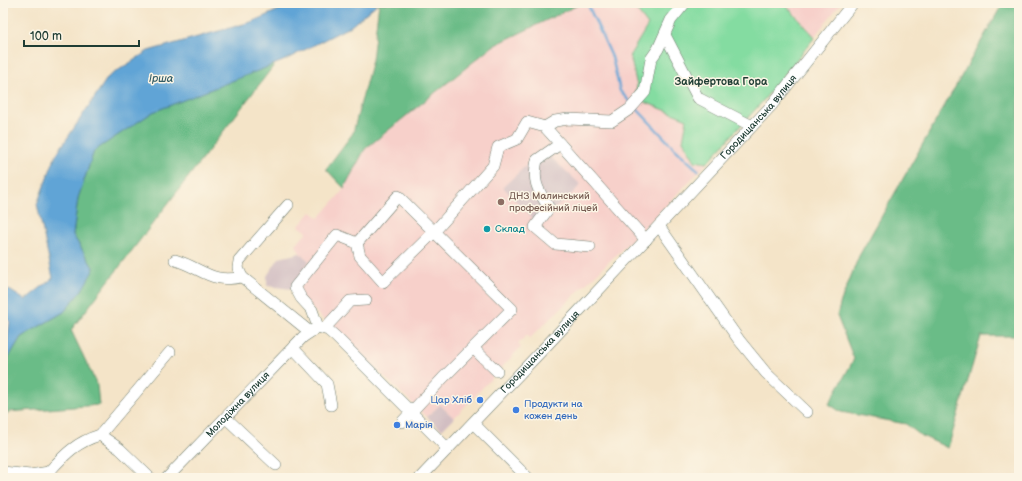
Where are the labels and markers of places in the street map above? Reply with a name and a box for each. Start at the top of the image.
place label: ДНЗ Малинський професійний ліцей [509,190,598,214]
marker: ДНЗ Малинський професійний ліцей [496,197,506,207]
place label: Склад [495,223,525,235]
marker: Склад [482,224,492,234]
place label: Цар Хліб [430,394,473,406]
marker: Цар Хліб [475,395,485,405]
place label: Продукти на кожен день [524,398,583,422]
marker: Продукти на кожен день [511,405,521,415]
place label: Марія [405,419,433,431]
marker: Марія [392,420,402,430]

